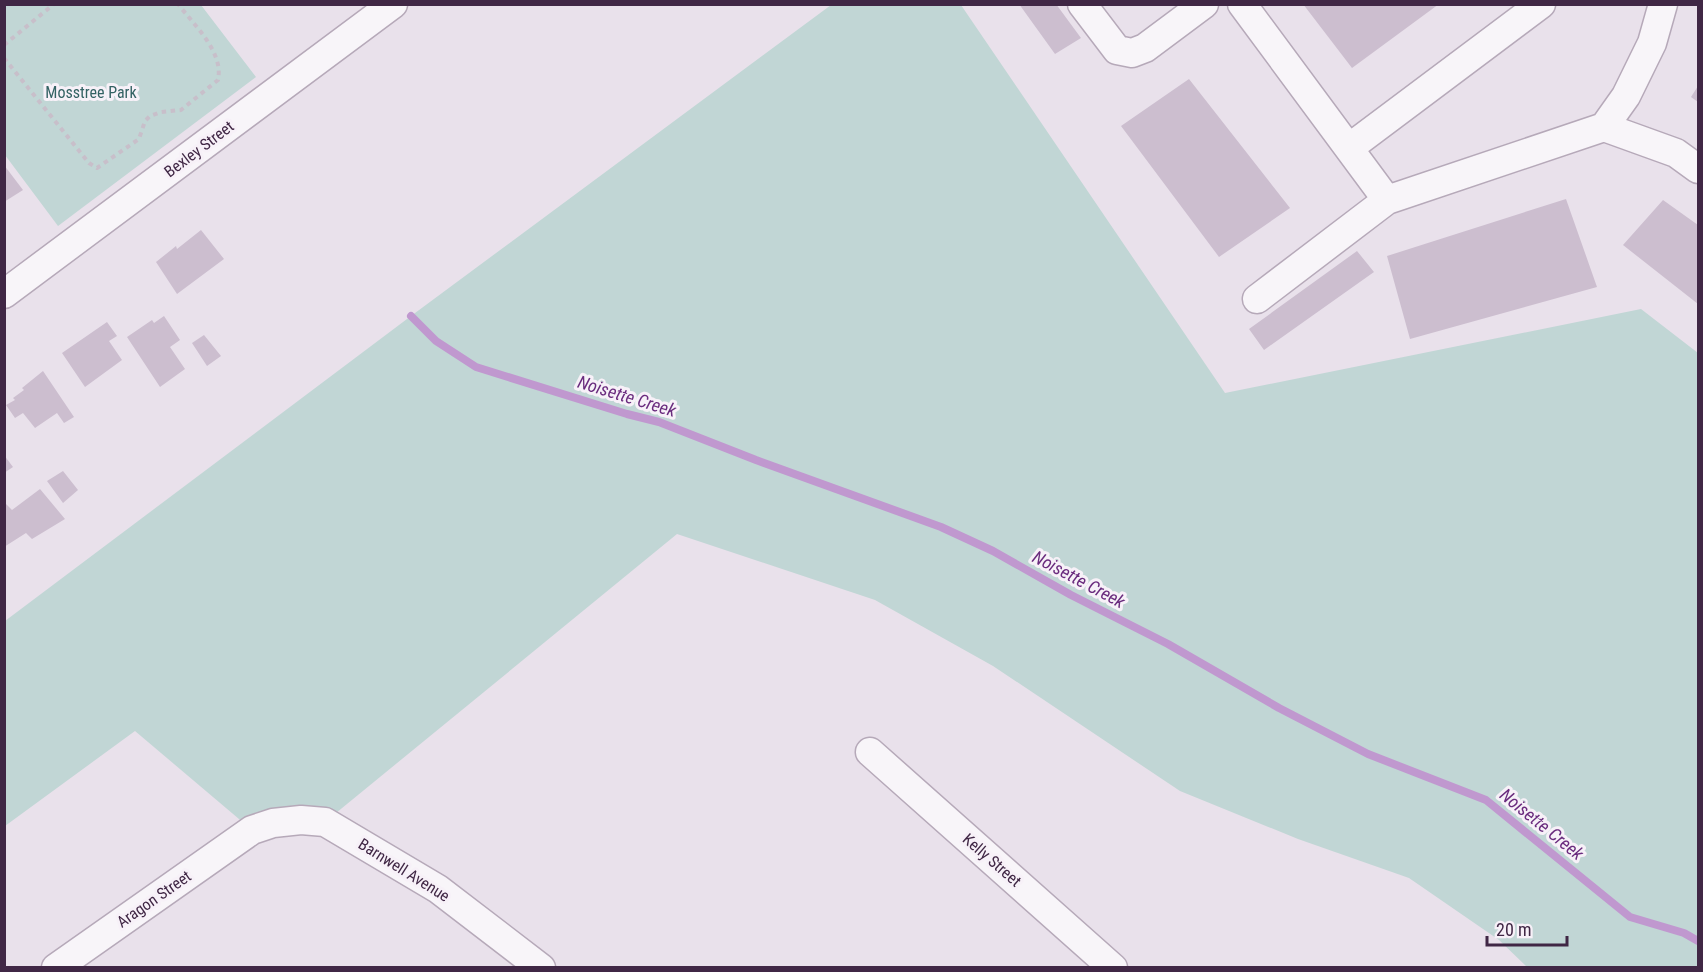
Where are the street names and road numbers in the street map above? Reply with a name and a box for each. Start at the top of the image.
street label: Bexley Street [160,117,238,181]
street label: Kelly Street [959,829,1025,891]
street label: Barnwell Avenue [355,834,453,906]
street label: Aragon Street [113,866,195,932]

